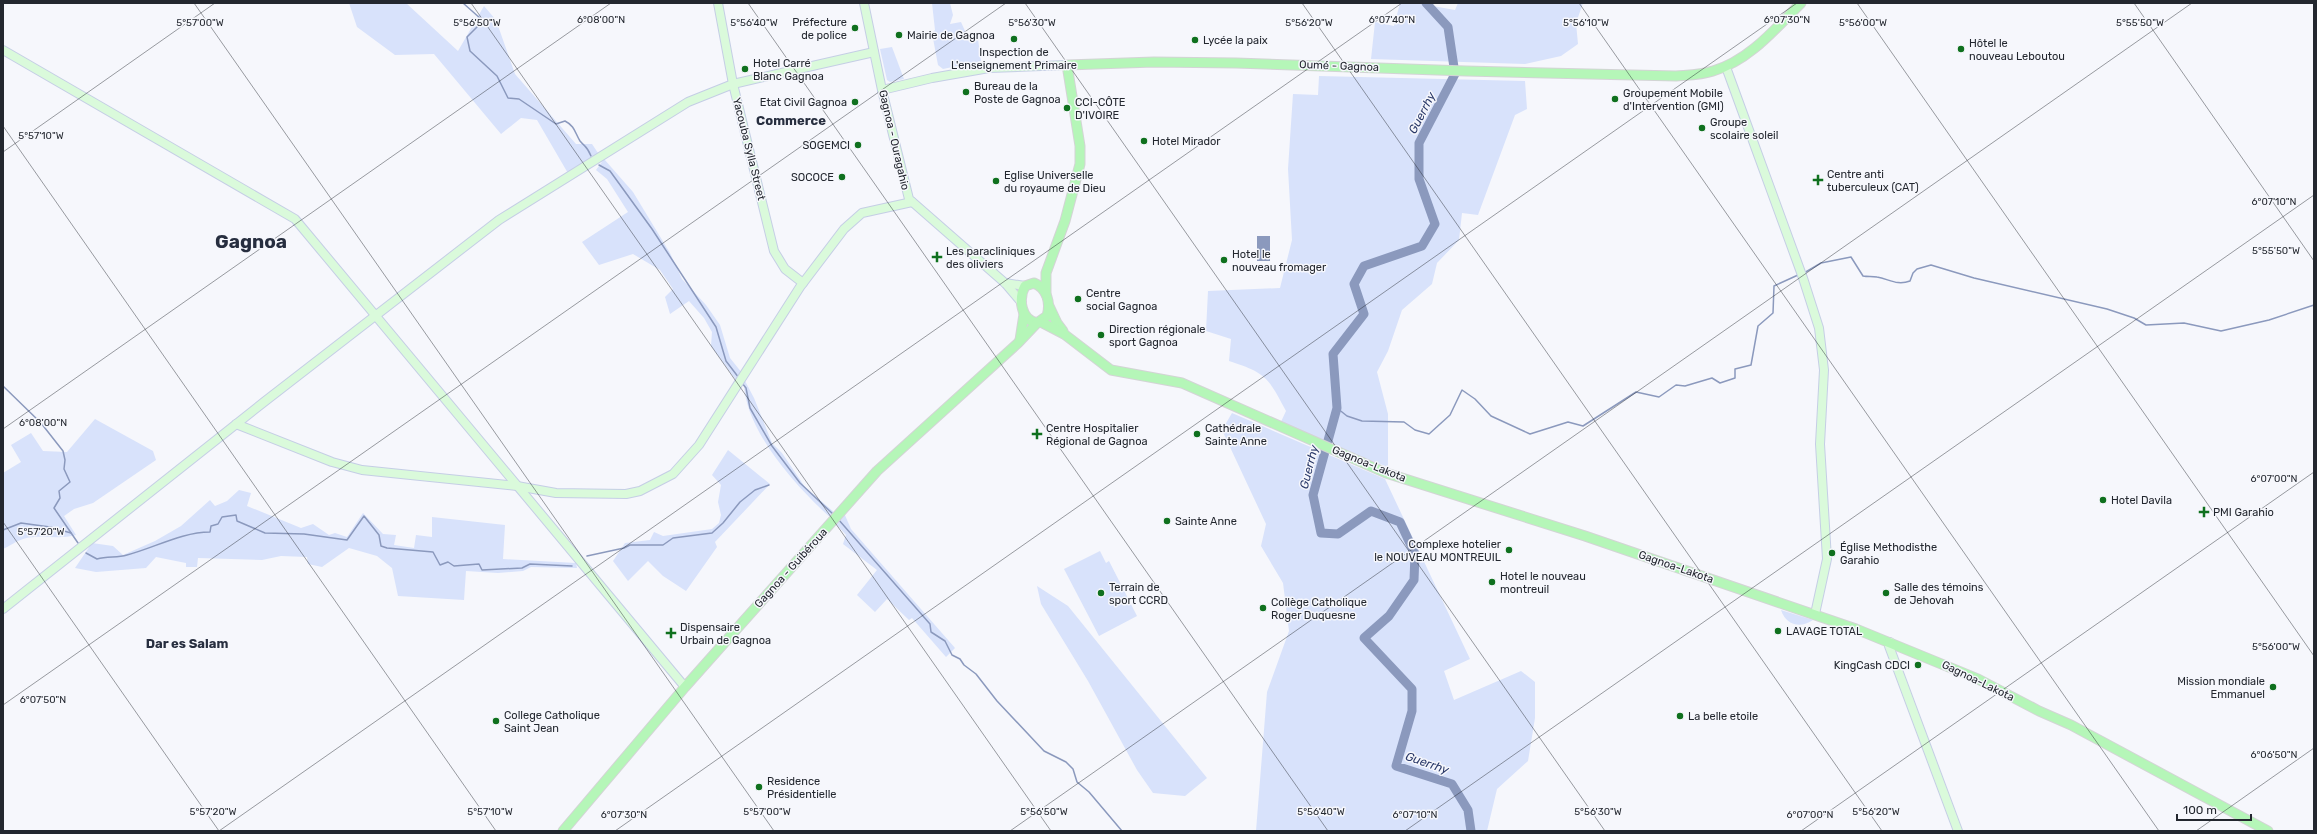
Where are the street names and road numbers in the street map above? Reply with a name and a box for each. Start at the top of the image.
street label: Oumé - Gagnoa [1299,58,1379,74]
street label: Gagnoa - Ouragahio [876,89,912,191]
street label: Yacouba Sylla Street [730,96,768,202]
street label: Gagnoa-Lakota [1330,443,1408,485]
street label: Gagnoa - Guibéroua [752,526,830,610]
street label: Gagnoa-Lakota [1637,548,1715,586]
street label: Gagnoa-Lakota [1940,658,2016,704]

